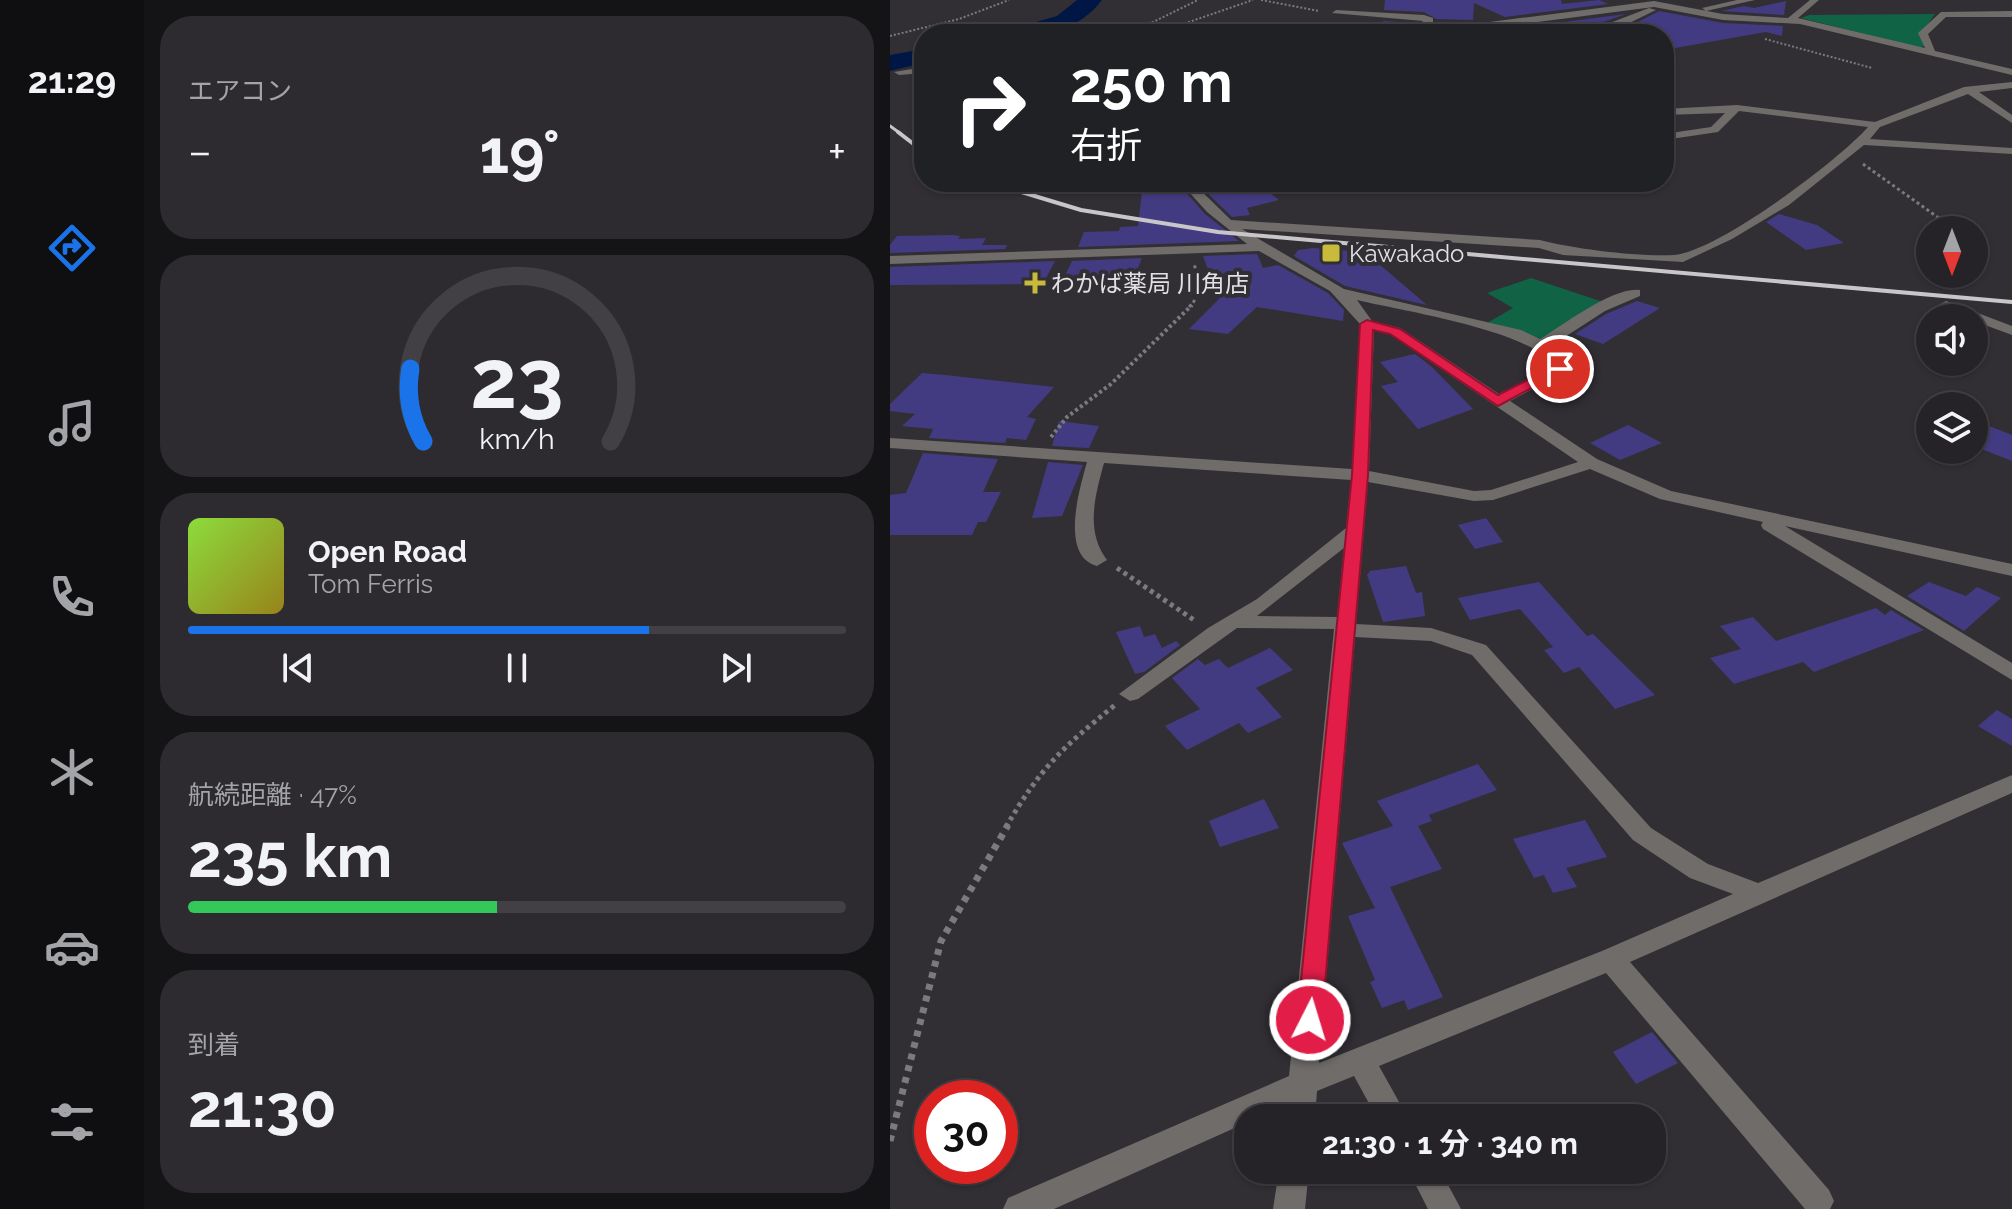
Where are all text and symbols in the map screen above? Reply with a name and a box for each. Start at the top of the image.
text: 250 m [1070,49,1233,115]
icon: right [938,56,1042,160]
text: 21:29 [28,59,116,101]
text: エアコン [188,76,292,106]
text: 19° [480,117,560,187]
text: 右折 [1070,124,1142,166]
text: − [188,126,212,177]
text: + [828,126,846,177]
north arrow [1916,216,1988,288]
map controls [1916,216,1988,464]
icon: directions [44,220,100,276]
place label: Kawakado [1349,239,1464,268]
marker: Kawakado [1320,242,1342,264]
place label: わかば薬局 川角店 [1051,269,1249,298]
marker: わかば薬局 川角店 [1026,274,1044,292]
button: sound [1916,304,1988,376]
text: 23 [470,329,564,426]
pin [1526,335,1594,403]
icon: arrive [1538,347,1582,391]
button: layers [1916,392,1988,464]
icon: music [44,395,100,451]
text: km/h [479,422,555,456]
text: Open Road [308,534,467,569]
icon: phone [44,569,100,625]
text: Tom Ferris [308,569,433,599]
icon: previous [276,646,320,690]
icon: pause [495,646,539,690]
icon: next [714,646,758,690]
icon: climate [44,744,100,800]
text: 航続距離 · 47% [188,780,357,810]
text: 235 km [188,821,392,891]
icon: car [44,919,100,975]
position arrow [1268,978,1352,1062]
text: 到着 [188,1030,240,1060]
text: 21:30 [188,1071,337,1141]
speed limit sign: 30 [914,1080,1018,1184]
icon: filters [44,1094,100,1150]
text: 21:30 · 1 分 · 340 m [1322,1126,1578,1161]

